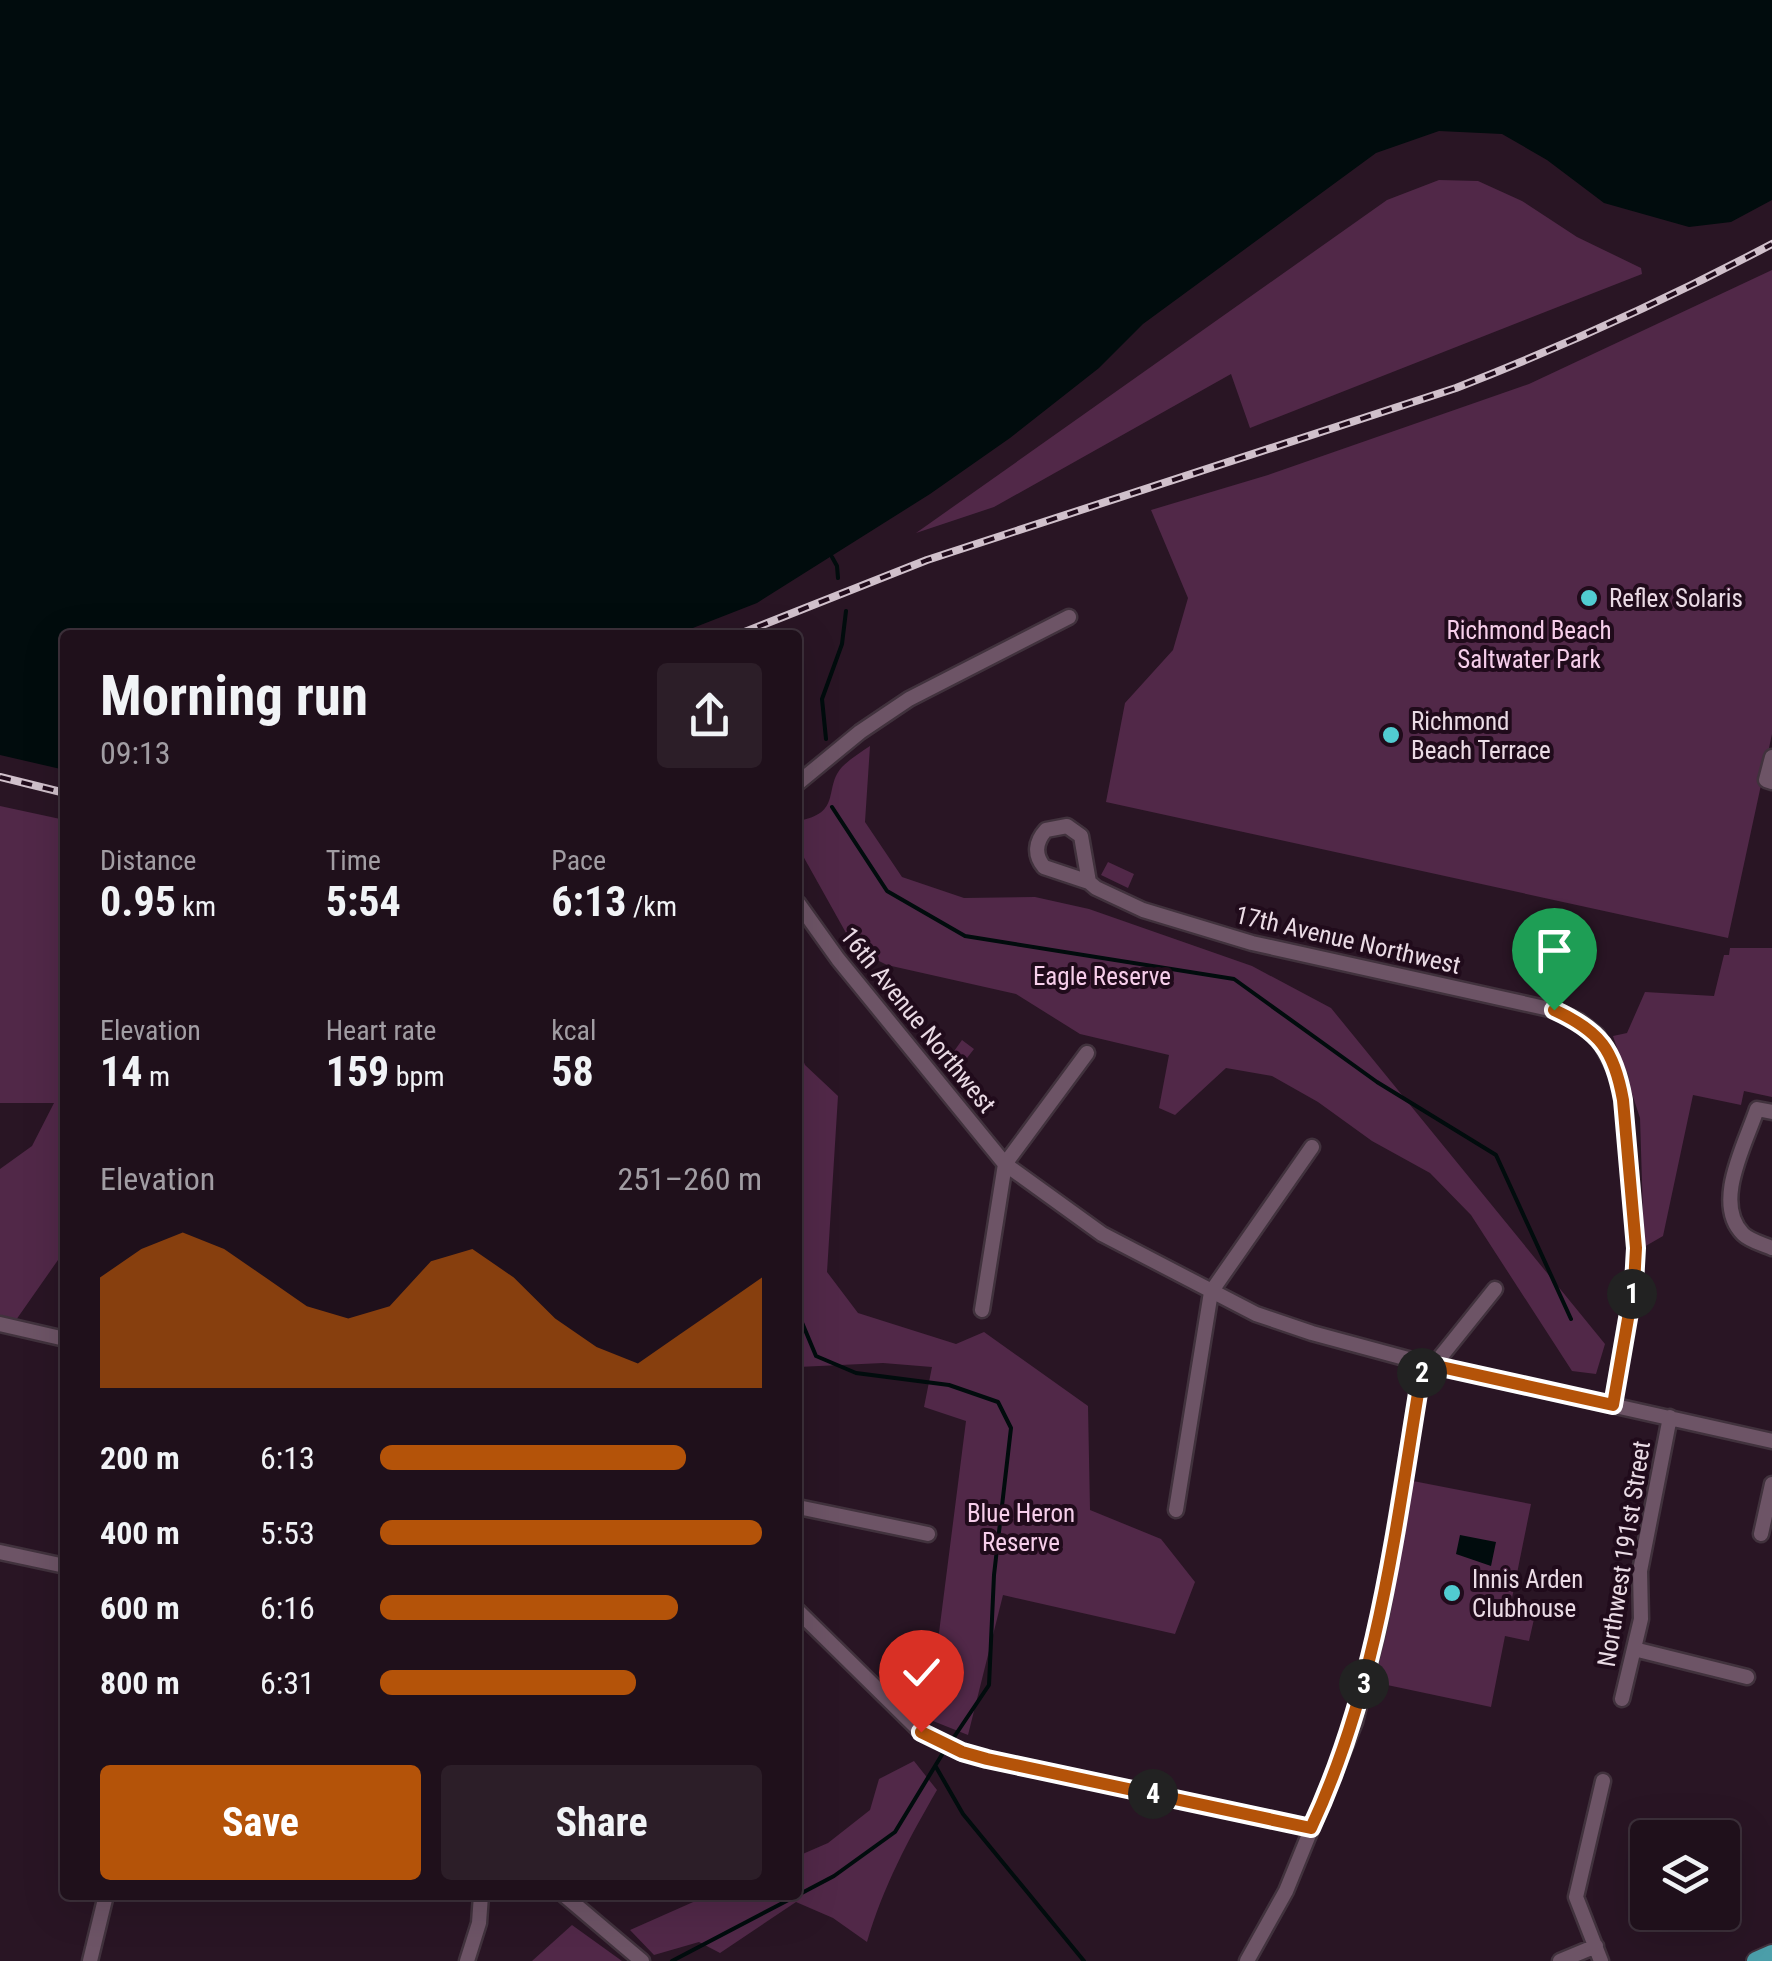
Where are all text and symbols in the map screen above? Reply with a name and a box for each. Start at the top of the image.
place label: Reflex Solaris [1609,584,1743,613]
marker: Reflex Solaris [1578,587,1600,609]
park label: Richmond Beach Saltwater Park [1446,616,1612,674]
button: share [657,663,762,768]
text: Morning run [100,664,368,728]
place label: Richmond Beach Terrace [1411,707,1551,765]
marker: Richmond Beach Terrace [1380,724,1402,746]
text: 09:13 [100,734,171,772]
text: Distance [100,844,197,877]
text: Time [326,844,381,877]
text: Pace [551,844,606,877]
text: 0.95 [100,877,176,926]
text: 5:54 [326,877,401,926]
text: 6:13 [551,877,627,926]
text: km [176,890,216,923]
text: /km [627,890,677,923]
street label: 17th Avenue Northwest [1233,900,1463,980]
pin [1512,908,1597,1011]
street label: 16th Avenue Northwest [834,921,1002,1119]
icon: arrive [1527,923,1582,978]
park label: Eagle Reserve [1033,962,1171,991]
text: Elevation [100,1014,201,1047]
text: Heart rate [326,1014,436,1047]
text: kcal [551,1014,596,1047]
text: 14 [100,1047,142,1096]
text: 159 [326,1047,389,1096]
text: 58 [551,1047,594,1096]
text: m [142,1060,170,1093]
text: bpm [389,1060,444,1093]
text: Elevation [100,1160,215,1198]
text: 251–260 m [617,1160,762,1198]
pin: 1 [1607,1269,1657,1319]
text: 1 [1625,1277,1639,1310]
pin: 2 [1397,1348,1447,1398]
text: 2 [1415,1356,1429,1389]
text: 200 m [100,1439,180,1477]
text: 6:13 [260,1439,315,1477]
street label: Northwest 191st Street [1592,1439,1656,1669]
park label: Blue Heron Reserve [967,1499,1075,1557]
text: 400 m [100,1514,180,1552]
text: 5:53 [260,1514,315,1552]
place label: Innis Arden Clubhouse [1472,1565,1583,1623]
marker: Innis Arden Clubhouse [1441,1582,1463,1604]
text: 600 m [100,1589,180,1627]
text: 6:16 [260,1589,315,1627]
pin [879,1630,964,1733]
icon: check [894,1645,949,1700]
pin: 3 [1339,1659,1389,1709]
text: 800 m [100,1664,180,1702]
text: 6:31 [260,1664,315,1702]
text: 3 [1357,1667,1371,1700]
button: Save [100,1765,421,1880]
button: Share [441,1765,762,1880]
pin: 4 [1128,1769,1178,1819]
text: 4 [1146,1777,1160,1810]
map controls [1630,1820,1740,1930]
button: layers [1630,1820,1740,1930]

